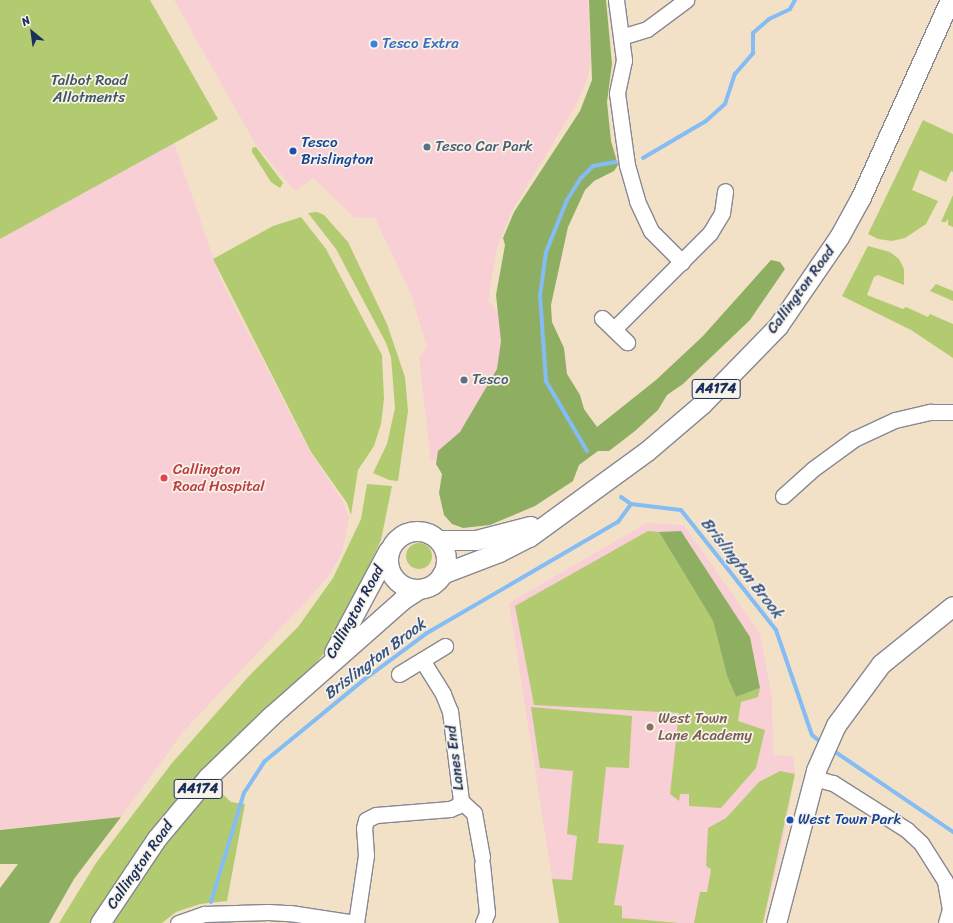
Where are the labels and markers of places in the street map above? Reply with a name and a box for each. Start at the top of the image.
place label: Tesco Extra [382,35,459,53]
marker: Tesco Extra [369,39,379,49]
place label: Tesco Brislington [301,133,373,168]
place label: Tesco Car Park [435,138,533,156]
marker: Tesco Car Park [422,142,432,152]
marker: Tesco Brislington [288,146,298,156]
place label: Tesco [472,371,509,389]
marker: Tesco [459,375,469,385]
place label: Callington Road Hospital [173,460,264,495]
marker: Callington Road Hospital [158,472,170,484]
place label: West Town Lane Academy [658,709,752,744]
marker: West Town Lane Academy [645,722,655,732]
place label: West Town Park [798,811,902,829]
marker: West Town Park [785,815,795,825]

